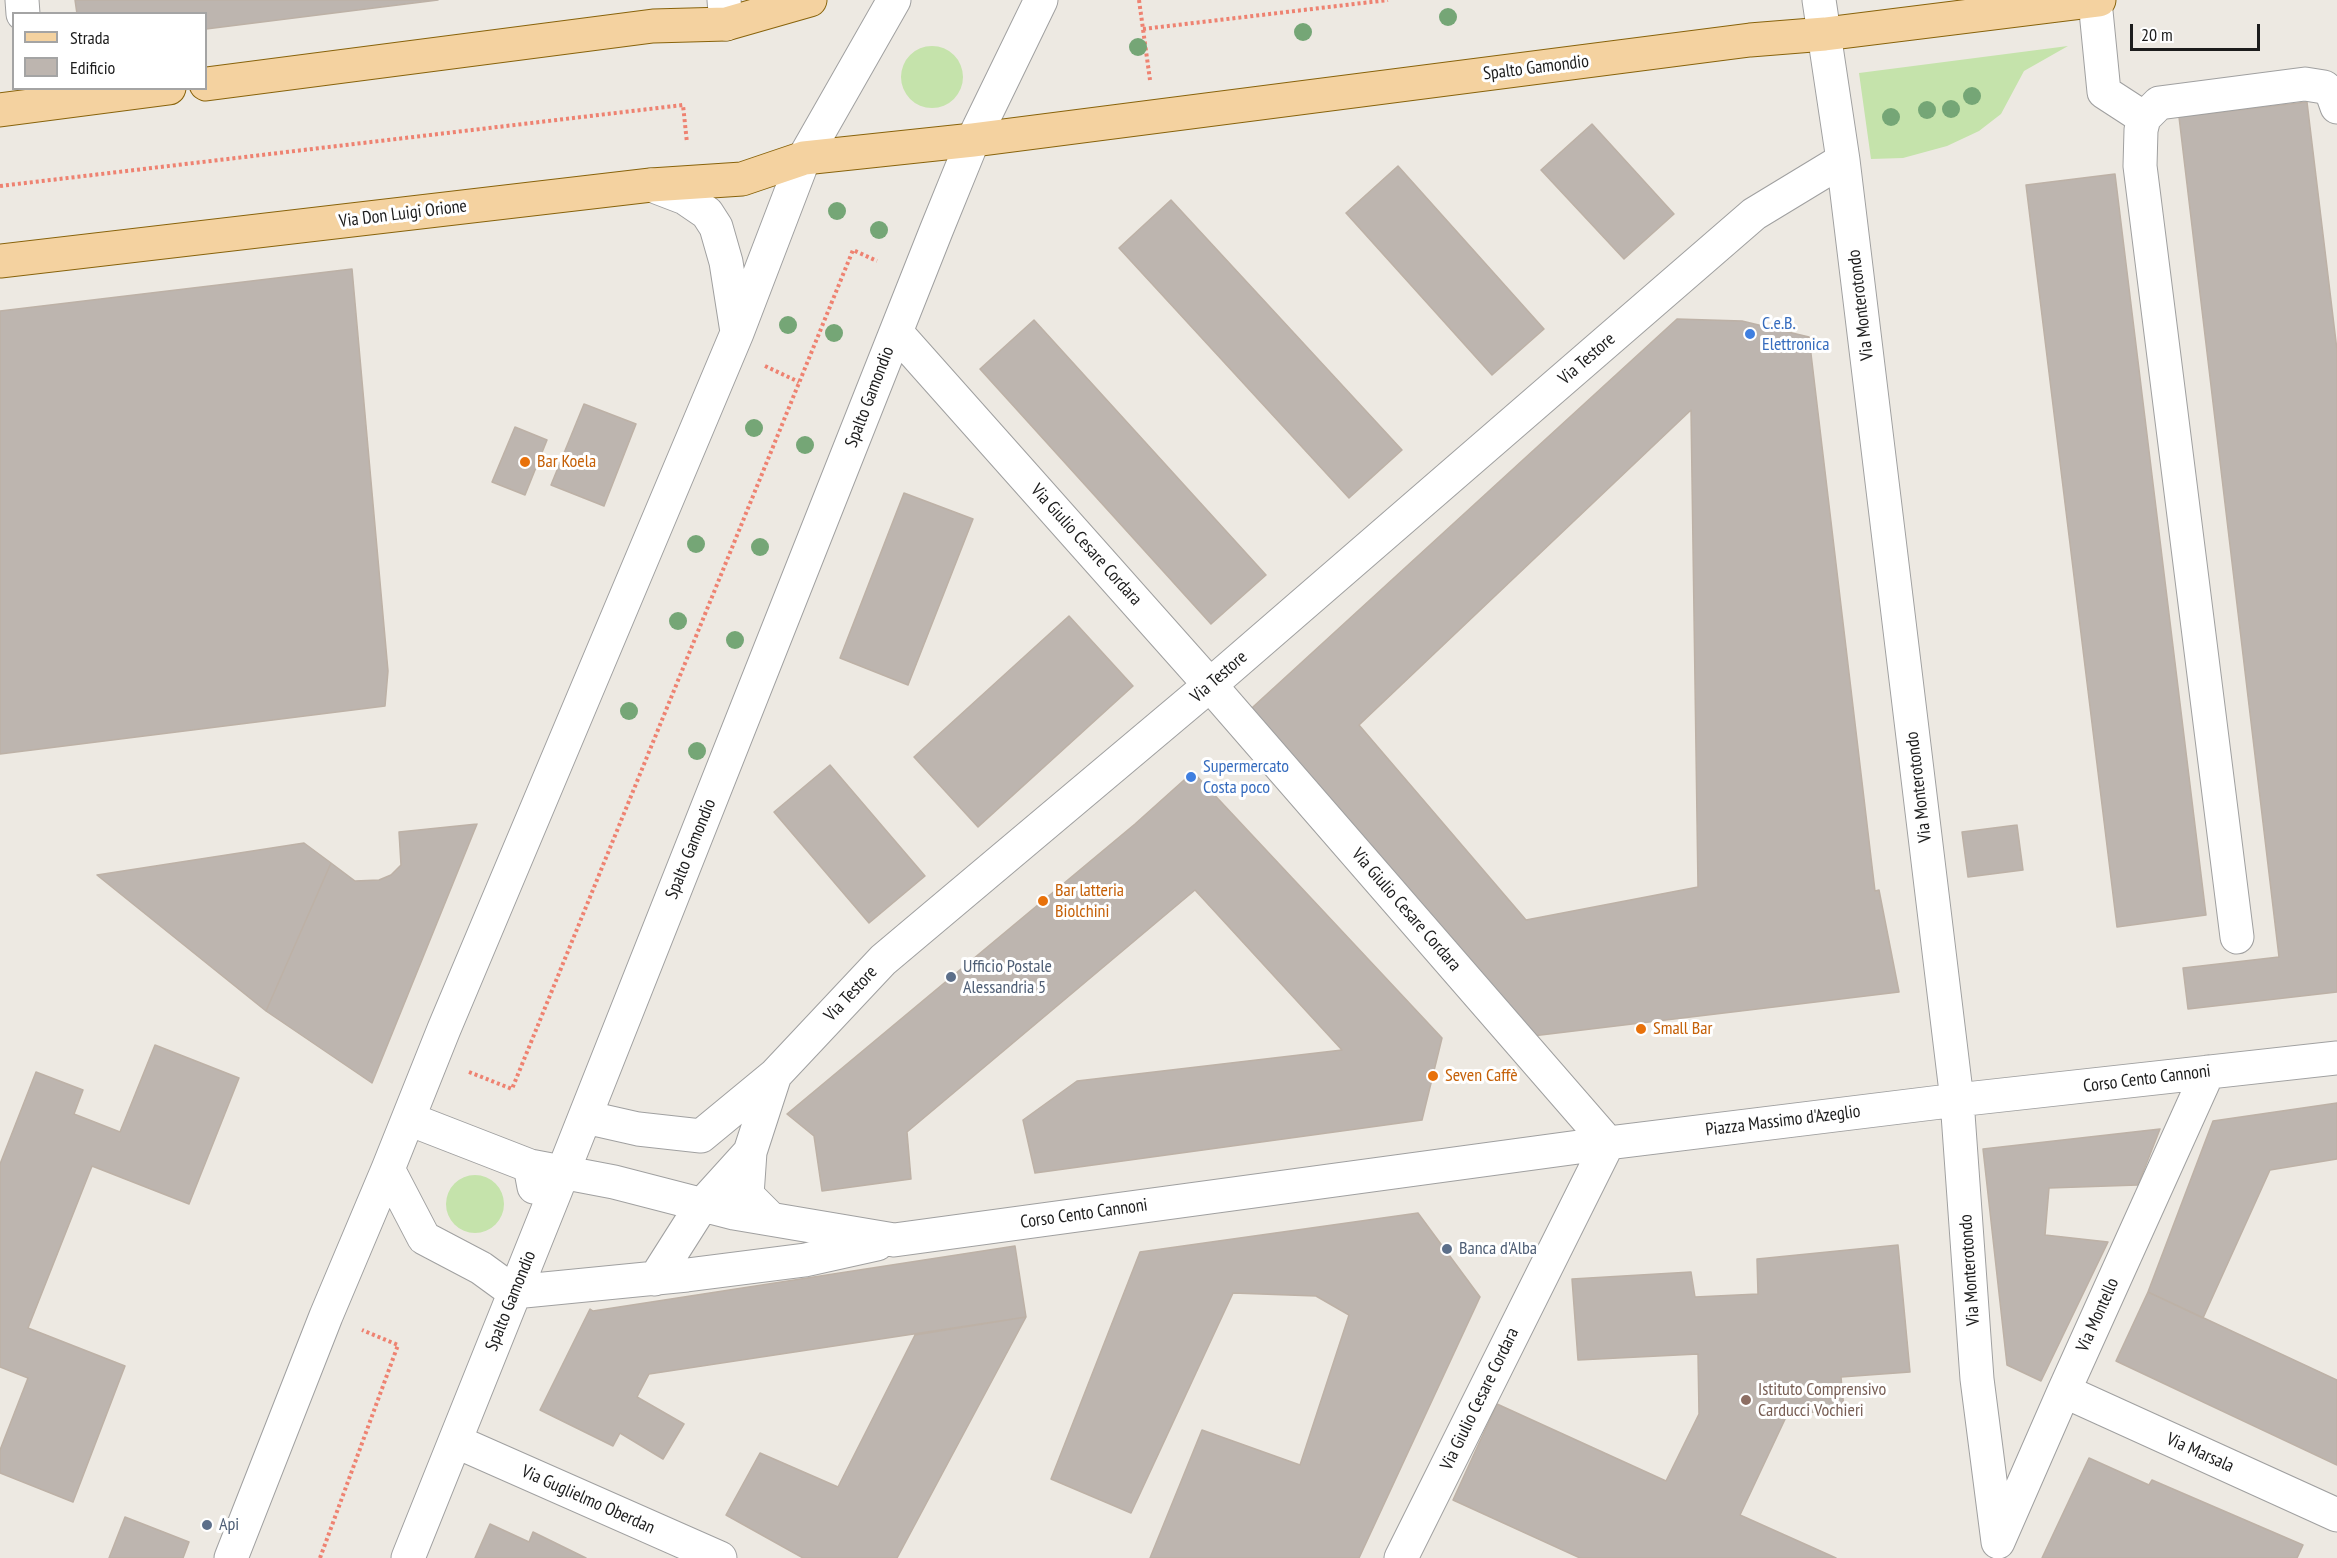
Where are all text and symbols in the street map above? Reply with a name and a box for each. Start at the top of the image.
legend [12,12,207,90]
scale bar [2133,12,2264,50]
text: 20 m [2141,23,2173,46]
text: Strada [70,26,110,49]
street label: Spalto Gamondio [1482,51,1590,85]
text: Edificio [70,56,115,79]
street label: Via Don Luigi Orione [338,195,468,233]
street label: Via Monterotondo [1843,248,1879,362]
place label: C.e.B. Elettronica [1762,313,1829,356]
marker: C.e.B. Elettronica [1743,327,1757,341]
street label: Via Testore [1554,329,1620,389]
street label: Spalto Gamondio [841,344,899,450]
place label: Bar Koela [537,451,596,473]
marker: Bar Koela [518,455,532,469]
street label: Via Giulio Cesare Cordara [1026,480,1146,610]
street label: Via Testore [1186,647,1252,707]
street label: Via Monterotondo [1901,730,1937,844]
place label: Supermercato Costa poco [1203,756,1289,798]
marker: Supermercato Costa poco [1184,770,1198,784]
street label: Spalto Gamondio [661,796,721,902]
street label: Via Giulio Cesare Cordara [1347,844,1465,976]
place label: Bar latteria Biolchini [1055,880,1124,922]
marker: Bar latteria Biolchini [1036,894,1050,908]
place label: Ufficio Postale Alessandria 5 [963,956,1052,998]
street label: Via Testore [820,962,882,1026]
marker: Ufficio Postale Alessandria 5 [944,970,958,984]
place label: Small Bar [1653,1018,1712,1040]
marker: Small Bar [1634,1022,1648,1036]
street label: Corso Cento Cannoni [2082,1060,2212,1098]
place label: Seven Caffè [1445,1065,1518,1087]
marker: Seven Caffè [1426,1069,1440,1083]
street label: Piazza Massimo d'Azeglio [1704,1101,1862,1141]
street label: Corso Cento Cannoni [1019,1194,1149,1234]
street label: Via Monterotondo [1955,1214,1985,1326]
place label: Banca d'Alba [1459,1238,1537,1260]
marker: Banca d'Alba [1440,1242,1454,1256]
street label: Spalto Gamondio [481,1248,541,1354]
street label: Via Montello [2072,1275,2124,1355]
street label: Via Giulio Cesare Cordara [1436,1324,1524,1474]
place label: Istituto Comprensivo Carducci Vochieri [1758,1379,1886,1422]
marker: Istituto Comprensivo Carducci Vochieri [1739,1393,1753,1407]
street label: Via Marsala [2163,1429,2237,1477]
street label: Via Guglielmo Oberdan [518,1461,658,1539]
place label: Api [219,1514,239,1536]
marker: Api [200,1518,214,1532]

